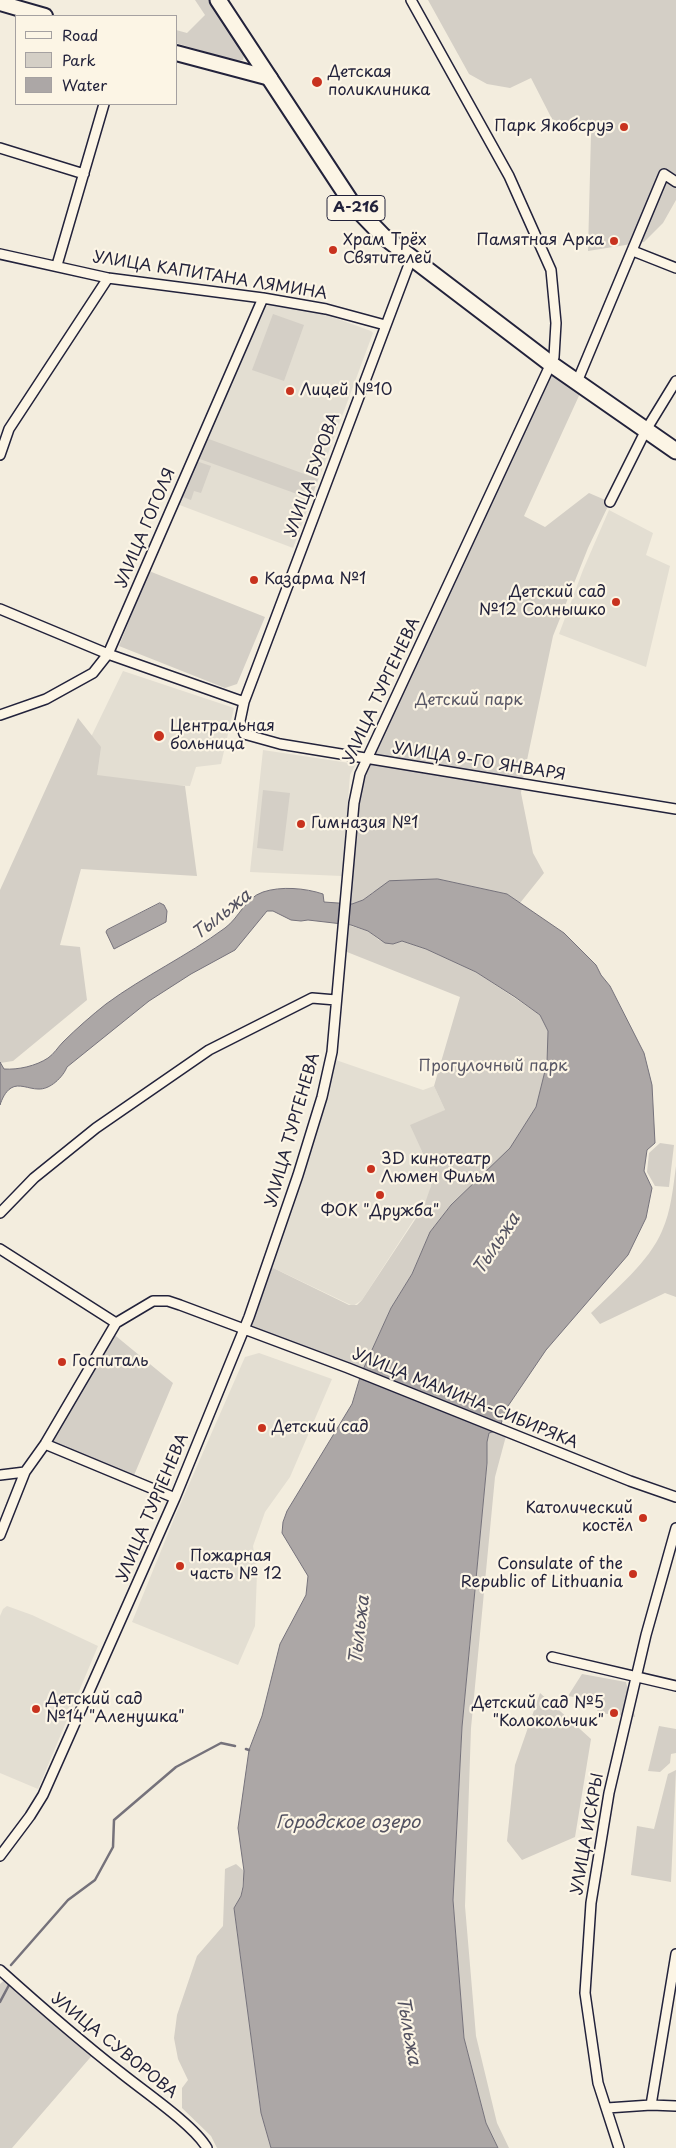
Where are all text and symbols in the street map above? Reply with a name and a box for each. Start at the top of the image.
legend [15,15,178,105]
text: Road [62,23,98,46]
text: Park [62,48,96,71]
place label: Детская поликлиника [328,63,430,101]
text: Water [62,73,107,96]
marker: Детская поликлиника [310,75,324,89]
place label: Парк Якобсруэ [494,117,614,137]
marker: Парк Якобсруэ [618,121,630,133]
road number: А-216 [327,196,385,220]
place label: Храм Трёх Святителей [343,231,432,269]
place label: Памятная Арка [476,231,604,251]
marker: Памятная Арка [608,235,620,247]
marker: Храм Трёх Святителей [327,244,339,256]
street label: УЛИЦА КАПИТАНА ЛЯМИНА [91,248,329,304]
place label: Лицей №10 [300,381,392,401]
marker: Лицей №10 [284,385,296,397]
street label: УЛИЦА БУРОВА [282,410,344,540]
street label: УЛИЦА ГОГОЛЯ [112,465,180,591]
place label: Казарма №1 [264,570,366,590]
marker: Казарма №1 [248,574,260,586]
place label: Детский сад №12 Солнышко [479,583,606,621]
marker: Детский сад №12 Солнышко [610,596,622,608]
street label: УЛИЦА ТУРГЕНЕВА [340,615,424,767]
park label: Детский парк [415,691,523,711]
place label: Центральная больница [170,717,275,755]
marker: Центральная больница [152,729,166,743]
street label: УЛИЦА 9-ГО ЯНВАРЯ [391,739,567,785]
place label: Гимназия №1 [311,814,418,834]
marker: Гимназия №1 [295,818,307,830]
water label: Тыльжа [188,885,256,945]
street label: УЛИЦА ТУРГЕНЕВА [262,1051,324,1209]
park label: Прогулочный парк [418,1057,568,1077]
place label: 3D кинотеатр Люмен Фильм [381,1150,495,1188]
marker: 3D кинотеатр Люмен Фильм [365,1163,377,1175]
marker: ФОК "Дружба" [374,1189,386,1201]
place label: ФОК "Дружба" [321,1202,439,1222]
water label: Тыльжа [469,1209,525,1279]
street label: УЛИЦА МАМИНА-СИБИРЯКА [349,1345,581,1453]
place label: Госпиталь [72,1352,148,1372]
marker: Госпиталь [56,1356,68,1368]
place label: Детский сад [272,1418,369,1438]
marker: Детский сад [256,1422,268,1434]
street label: УЛИЦА ТУРГЕНЕВА [113,1431,193,1585]
place label: Католический костёл [525,1499,633,1537]
marker: Католический костёл [637,1512,649,1524]
place label: Пожарная часть № 12 [190,1547,282,1585]
place label: Consulate of the Republic of Lithuania [461,1555,623,1593]
marker: Пожарная часть № 12 [174,1560,186,1572]
marker: Consulate of the Republic of Lithuania [627,1568,639,1580]
water label: Тыльжа [345,1594,375,1666]
place label: Детский сад №14 "Аленушка" [46,1690,185,1728]
place label: Детский сад №5 "Колокольчик" [472,1694,604,1732]
marker: Детский сад №14 "Аленушка" [30,1703,42,1715]
marker: Детский сад №5 "Колокольчик" [608,1707,620,1719]
street label: УЛИЦА ИСКРЫ [568,1772,608,1896]
water label: Городское озеро [276,1812,420,1834]
street label: УЛИЦА СУВОРОВА [47,1989,181,2103]
water label: Тыльжа [391,1995,425,2067]

